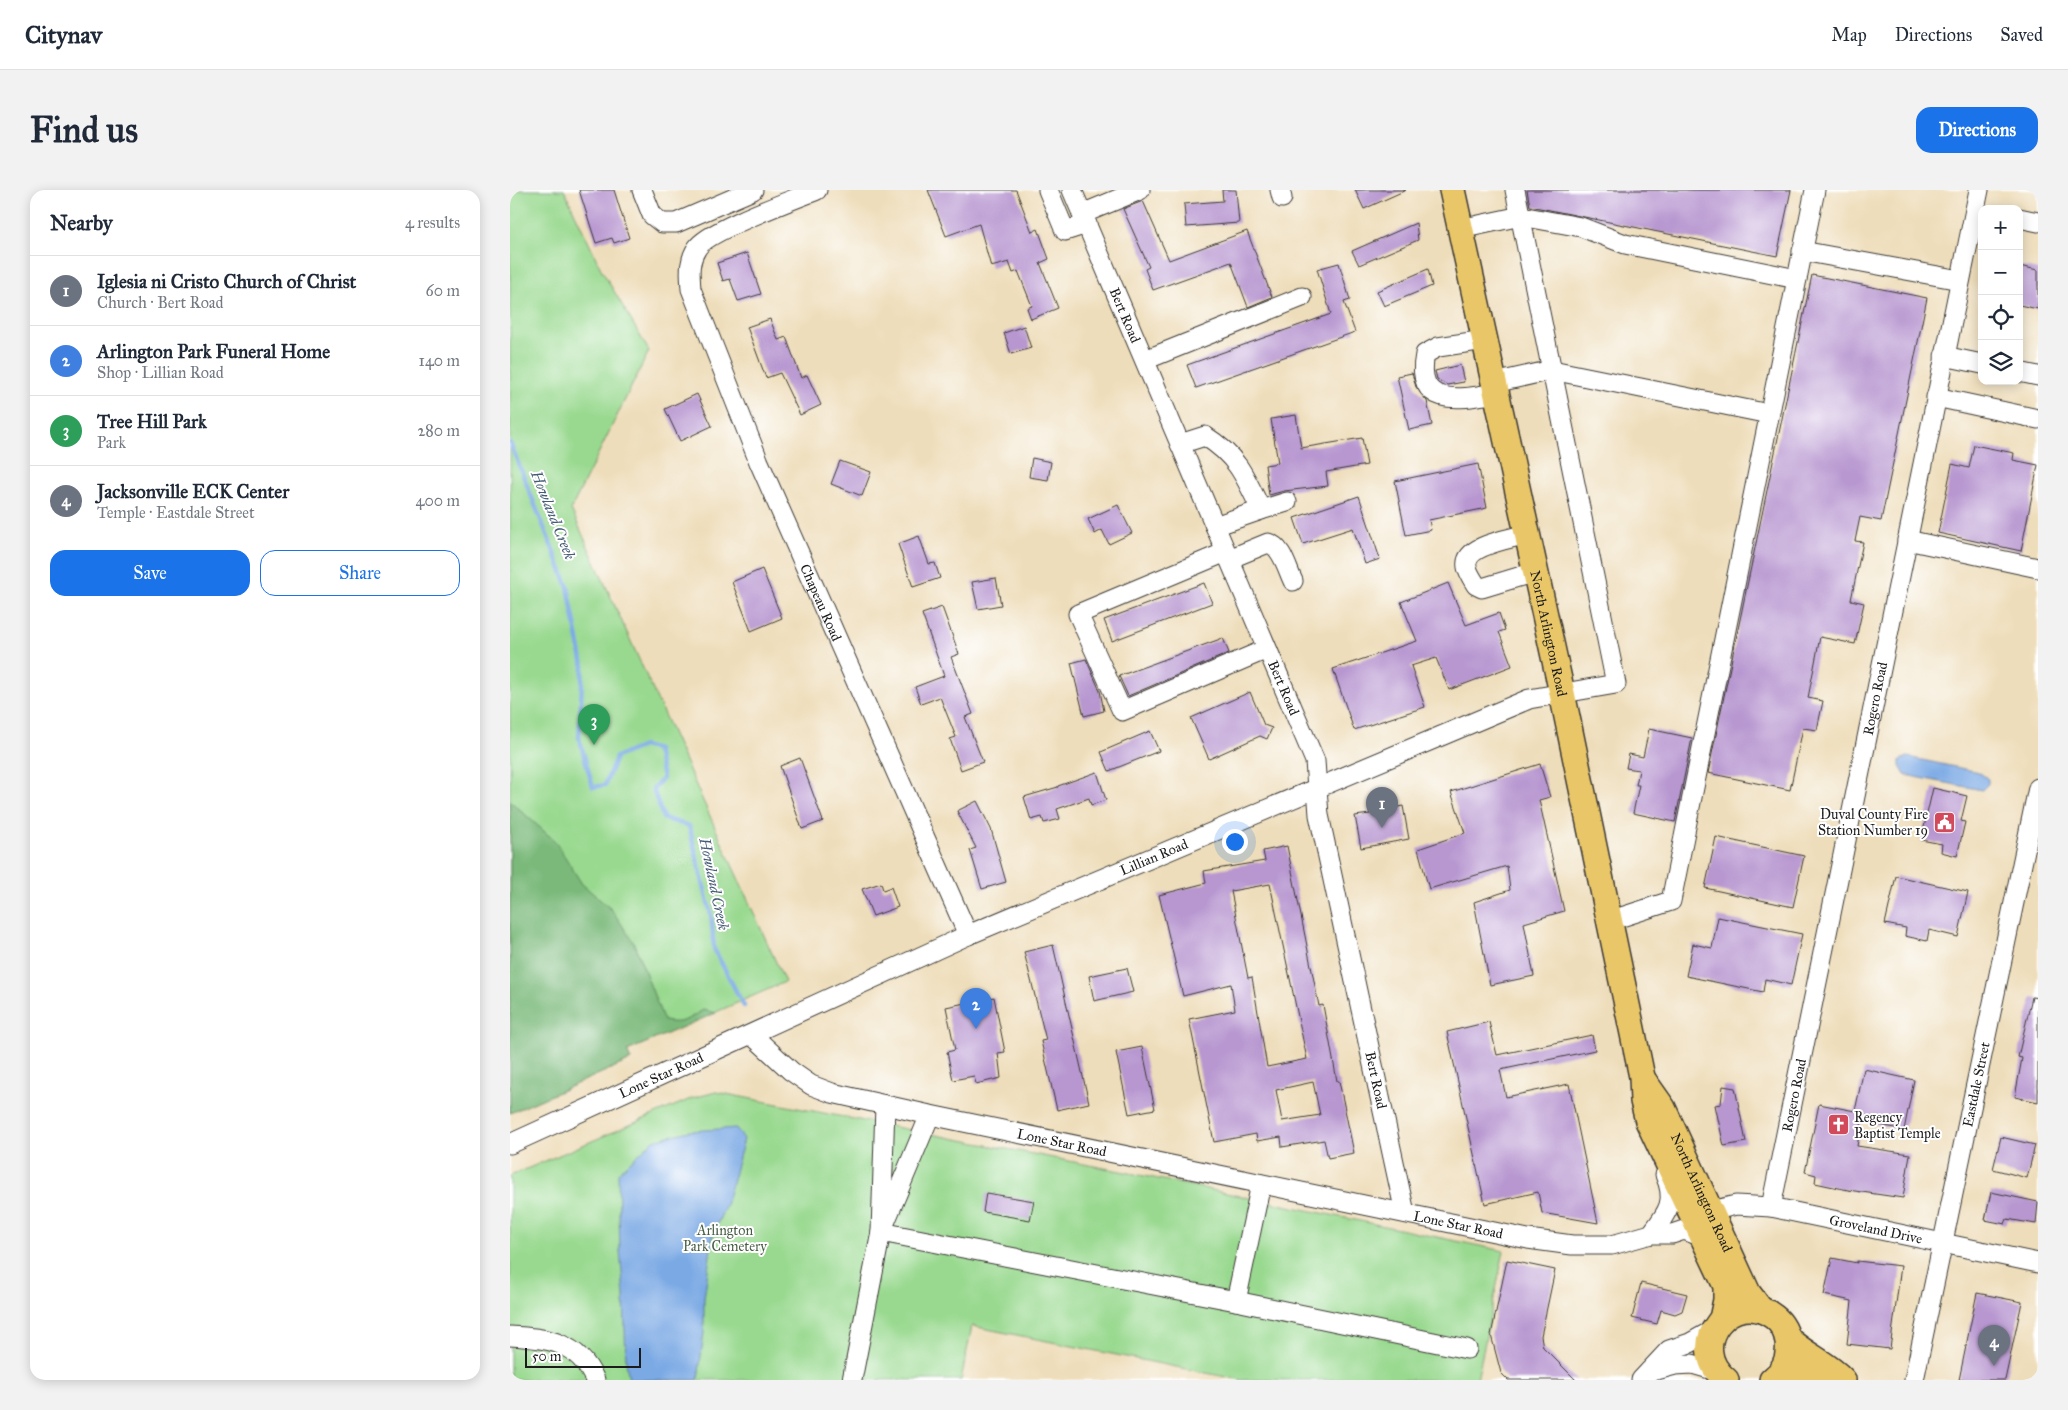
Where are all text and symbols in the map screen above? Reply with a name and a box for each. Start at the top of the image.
text: Citynav [25,20,102,50]
text: Map [1831,24,1867,46]
text: Directions [1895,24,1972,46]
text: Saved [2000,24,2043,46]
button: Directions [1916,107,2038,153]
text: Find us [30,109,138,152]
map controls [1978,205,2023,385]
button: + [1978,205,2023,250]
text: Nearby [50,210,113,236]
text: 4 results [405,213,460,232]
button: − [1978,250,2023,295]
text: Iglesia ni Cristo Church of Christ [97,270,356,293]
text: 1 [63,281,69,300]
text: 60 m [426,281,460,300]
street label: Bert Road [1106,285,1144,345]
text: Church · Bert Road [97,293,224,312]
button: locate [1978,295,2023,340]
text: Arlington Park Funeral Home [97,340,330,363]
button: layers [1978,340,2023,385]
text: 2 [62,351,70,370]
text: 140 m [419,351,460,370]
text: Shop · Lillian Road [97,363,224,382]
text: Tree Hill Park [97,410,207,433]
text: 3 [63,421,69,440]
text: 280 m [417,421,460,440]
text: Park [97,433,126,452]
water label: Howland Creek [527,467,579,562]
text: Jacksonville ECK Center [97,480,289,503]
text: 4 [62,491,70,510]
text: 400 m [416,491,460,510]
text: Temple · Eastdale Street [97,503,255,522]
button: Save [50,550,250,596]
button: Share [260,550,460,596]
street label: Chapeau Road [797,561,846,644]
street label: North Arlington Road [1527,569,1571,698]
street label: Bert Road [1265,658,1303,718]
street label: Rogero Road [1859,660,1891,737]
pin: 3 [578,704,610,745]
pin: 1 [1366,787,1398,828]
place label: Duval County Fire Station Number 19 [1818,806,1928,839]
public building icon: Duval County Fire Station Number 19 [1932,810,1956,834]
your location [1222,829,1248,855]
water label: Howland Creek [695,835,733,932]
street label: Lillian Road [1117,835,1190,879]
pin: 2 [960,988,992,1029]
street label: Eastdale Street [1959,1040,1993,1128]
street label: Lone Star Road [616,1048,706,1102]
street label: Bert Road [1362,1050,1391,1110]
street label: Rogero Road [1778,1057,1810,1134]
place label: Regency Baptist Temple [1854,1109,1941,1142]
church icon: Regency Baptist Temple [1826,1113,1850,1137]
street label: Lone Star Road [1016,1125,1108,1160]
street label: North Arlington Road [1667,1130,1736,1255]
street label: Lone Star Road [1412,1207,1505,1242]
street label: Groveland Drive [1828,1211,1924,1247]
park label: Arlington Park Cemetery [683,1222,767,1255]
pin: 4 [1978,1325,2010,1366]
scale bar [525,1345,641,1368]
text: 50 m [532,1348,561,1365]

